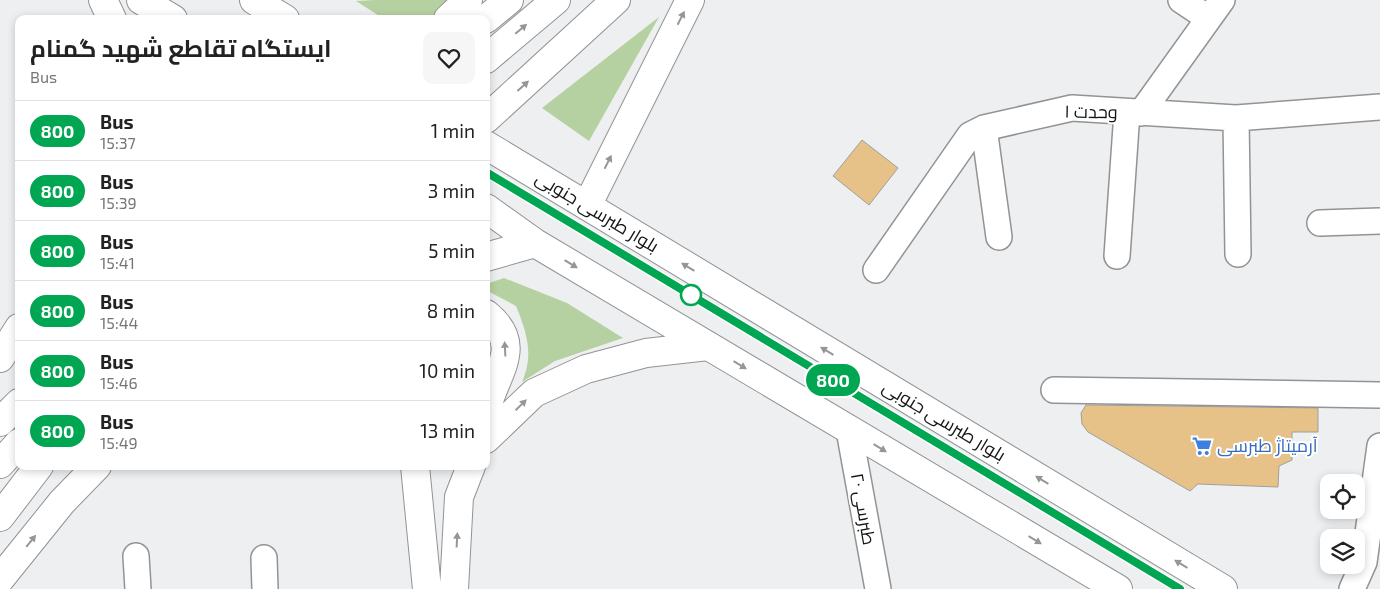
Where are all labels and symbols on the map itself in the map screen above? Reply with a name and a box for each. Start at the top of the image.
one-way arrow [677,10,685,25]
one-way arrow [515,24,528,35]
one-way arrow [516,80,528,92]
street label: وحدت ۱ [1064,100,1118,123]
one-way arrow [603,155,612,170]
street label: بلوار طبرسی جنوبی [532,166,663,257]
one-way arrow [564,260,577,269]
one-way arrow [682,263,695,272]
unlabelled marker [680,284,702,306]
one-way arrow [501,341,509,357]
one-way arrow [821,347,834,356]
one-way arrow [733,361,748,369]
line badge: 800 [804,364,862,396]
street label: بلوار طبرسی جنوبی [879,375,1010,466]
one-way arrow [515,399,527,411]
place label: آرمیتاژ طبرسی [1217,434,1318,457]
supermarket icon: آرمیتاژ طبرسی [1191,435,1213,457]
one-way arrow [873,444,887,453]
street label: طبرسی ۲۰ [846,471,881,547]
one-way arrow [1035,476,1048,485]
one-way arrow [453,532,461,548]
one-way arrow [25,535,36,548]
one-way arrow [1028,535,1041,544]
one-way arrow [1174,559,1187,568]

